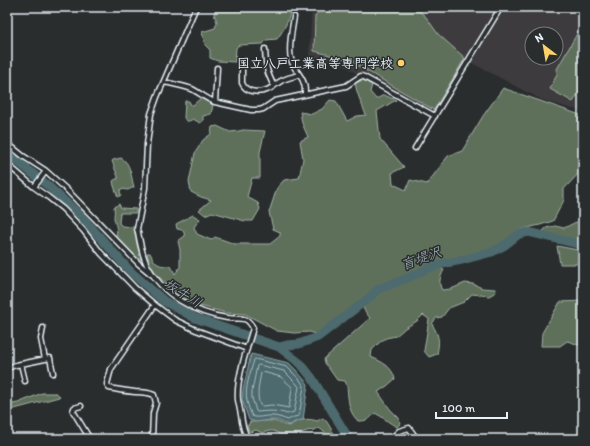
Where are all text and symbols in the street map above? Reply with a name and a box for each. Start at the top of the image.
north arrow [524,26,564,66]
text: N [533,30,546,45]
place label: 国立八戸工業高等専門学校 [237,56,393,71]
marker: 国立八戸工業高等専門学校 [396,58,406,68]
water label: 盲堤沢 [399,243,445,274]
water label: 坂牛川 [160,275,205,312]
scale bar [436,394,507,420]
text: 100 m [442,401,475,415]

